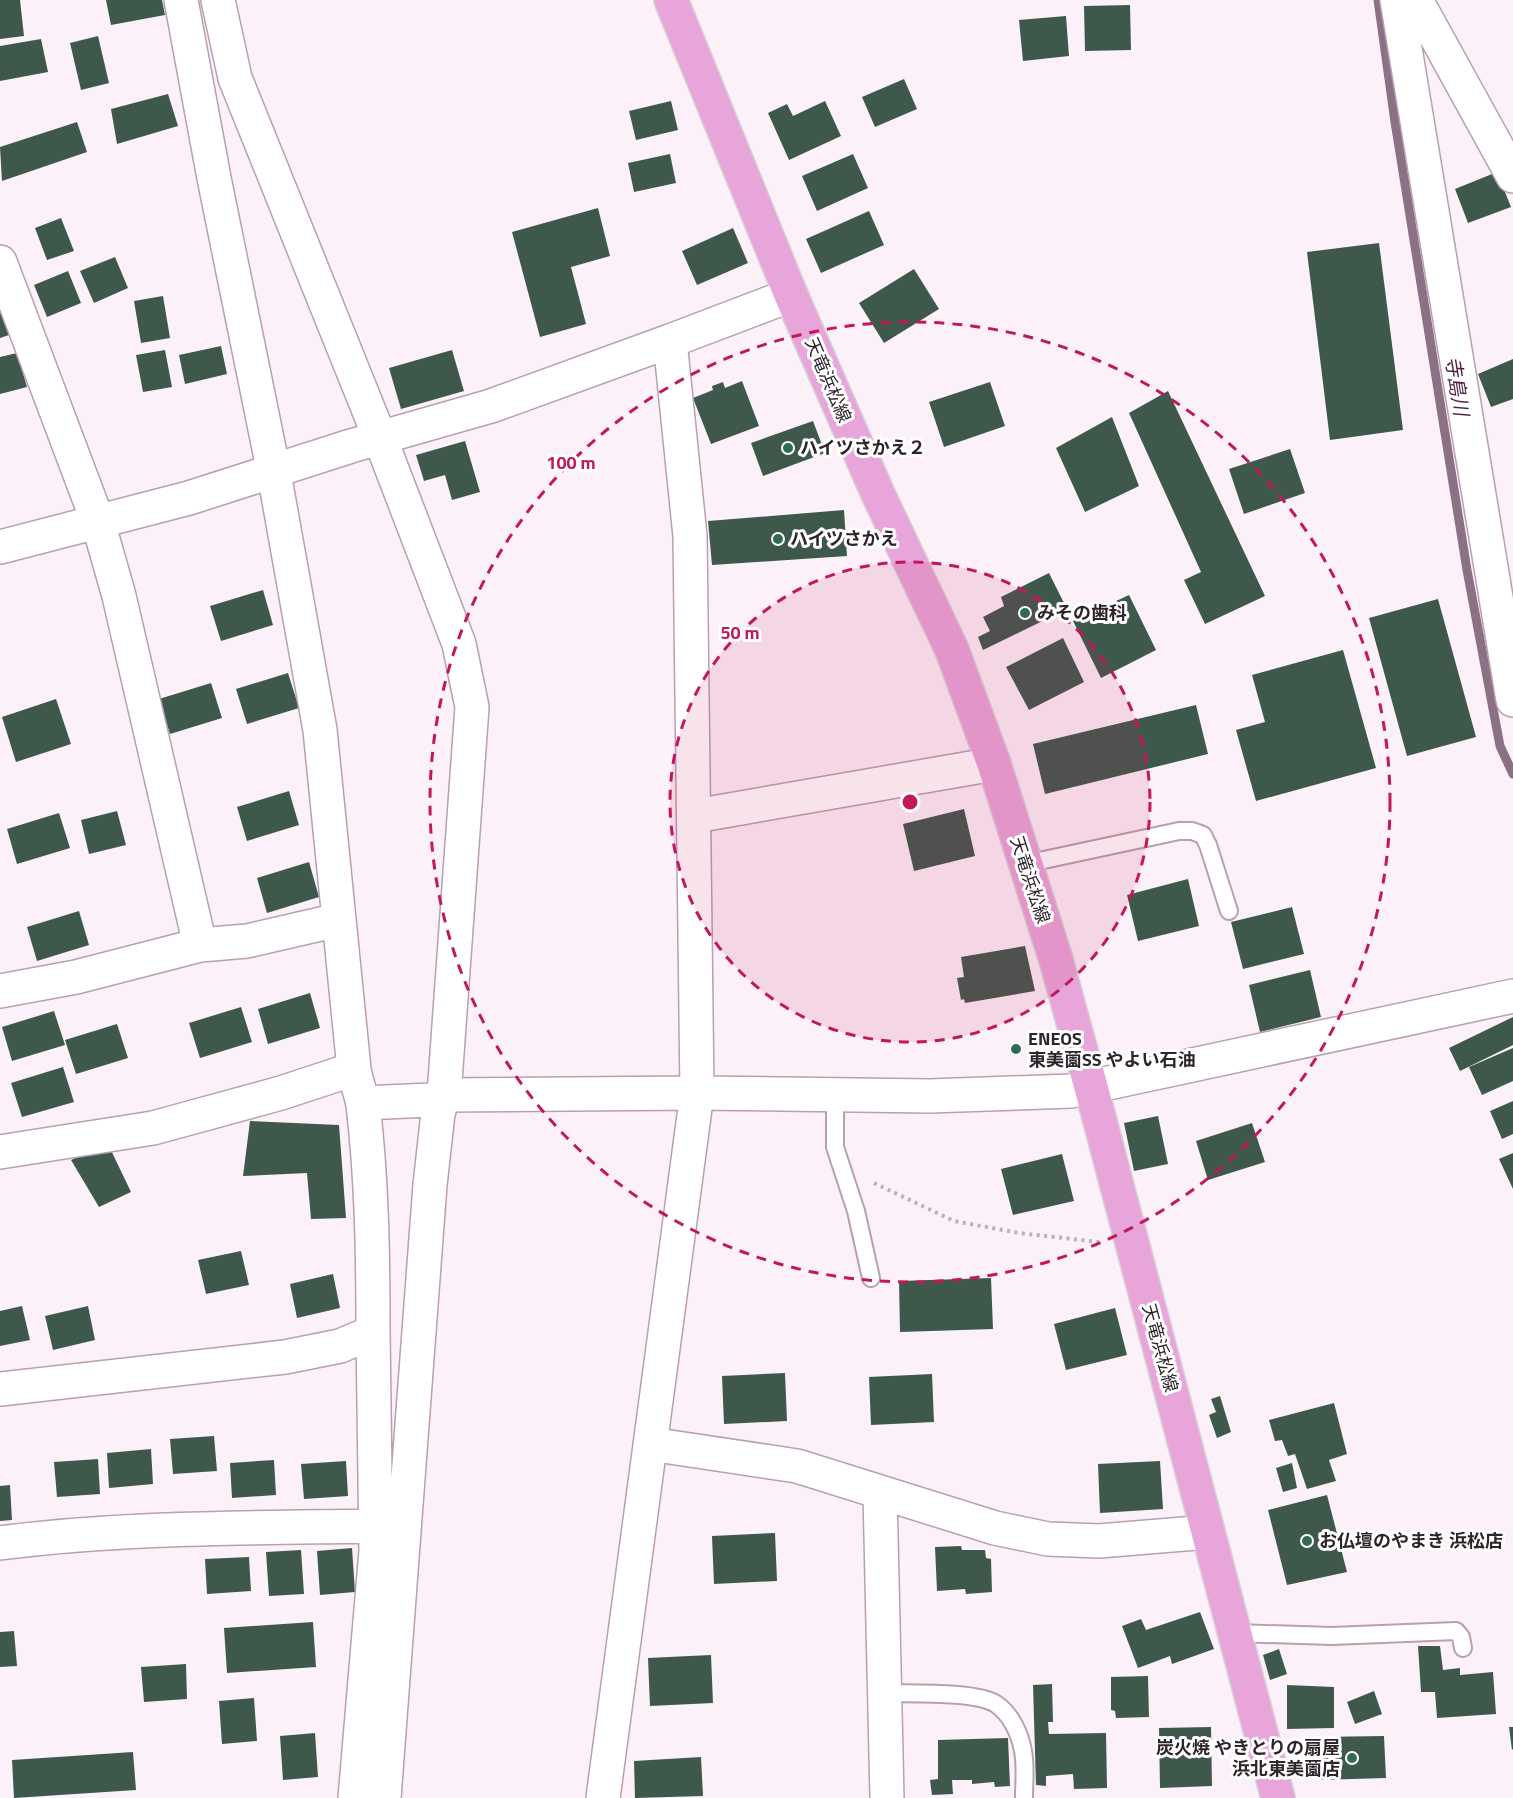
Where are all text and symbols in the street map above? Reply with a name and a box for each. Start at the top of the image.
street label: 天竜浜松線 [798,333,858,427]
water label: 寺島川 [1437,354,1478,420]
place label: ハイツさかえ２ [800,434,926,461]
marker: ハイツさかえ２ [781,441,795,455]
text: 100 m [546,449,596,476]
place label: ハイツさかえ [790,525,898,552]
marker: ハイツさかえ [771,532,785,546]
place label: みその歯科 [1037,599,1127,626]
marker: みその歯科 [1018,606,1032,620]
text: 50 m [720,619,760,646]
centre of rings [900,792,920,812]
street label: 天竜浜松線 [1004,833,1057,927]
place label: ENEOS 東美薗SS やよい石油 [1028,1025,1196,1073]
marker: ENEOS 東美薗SS やよい石油 [1009,1042,1023,1056]
street label: 天竜浜松線 [1136,1301,1185,1395]
place label: お仏壇のやまき 浜松店 [1319,1527,1503,1554]
marker: お仏壇のやまき 浜松店 [1300,1534,1314,1548]
place label: 炭火焼 やきとりの扇屋 浜北東美薗店 [1156,1734,1340,1782]
marker: 炭火焼 やきとりの扇屋 浜北東美薗店 [1345,1751,1359,1765]

